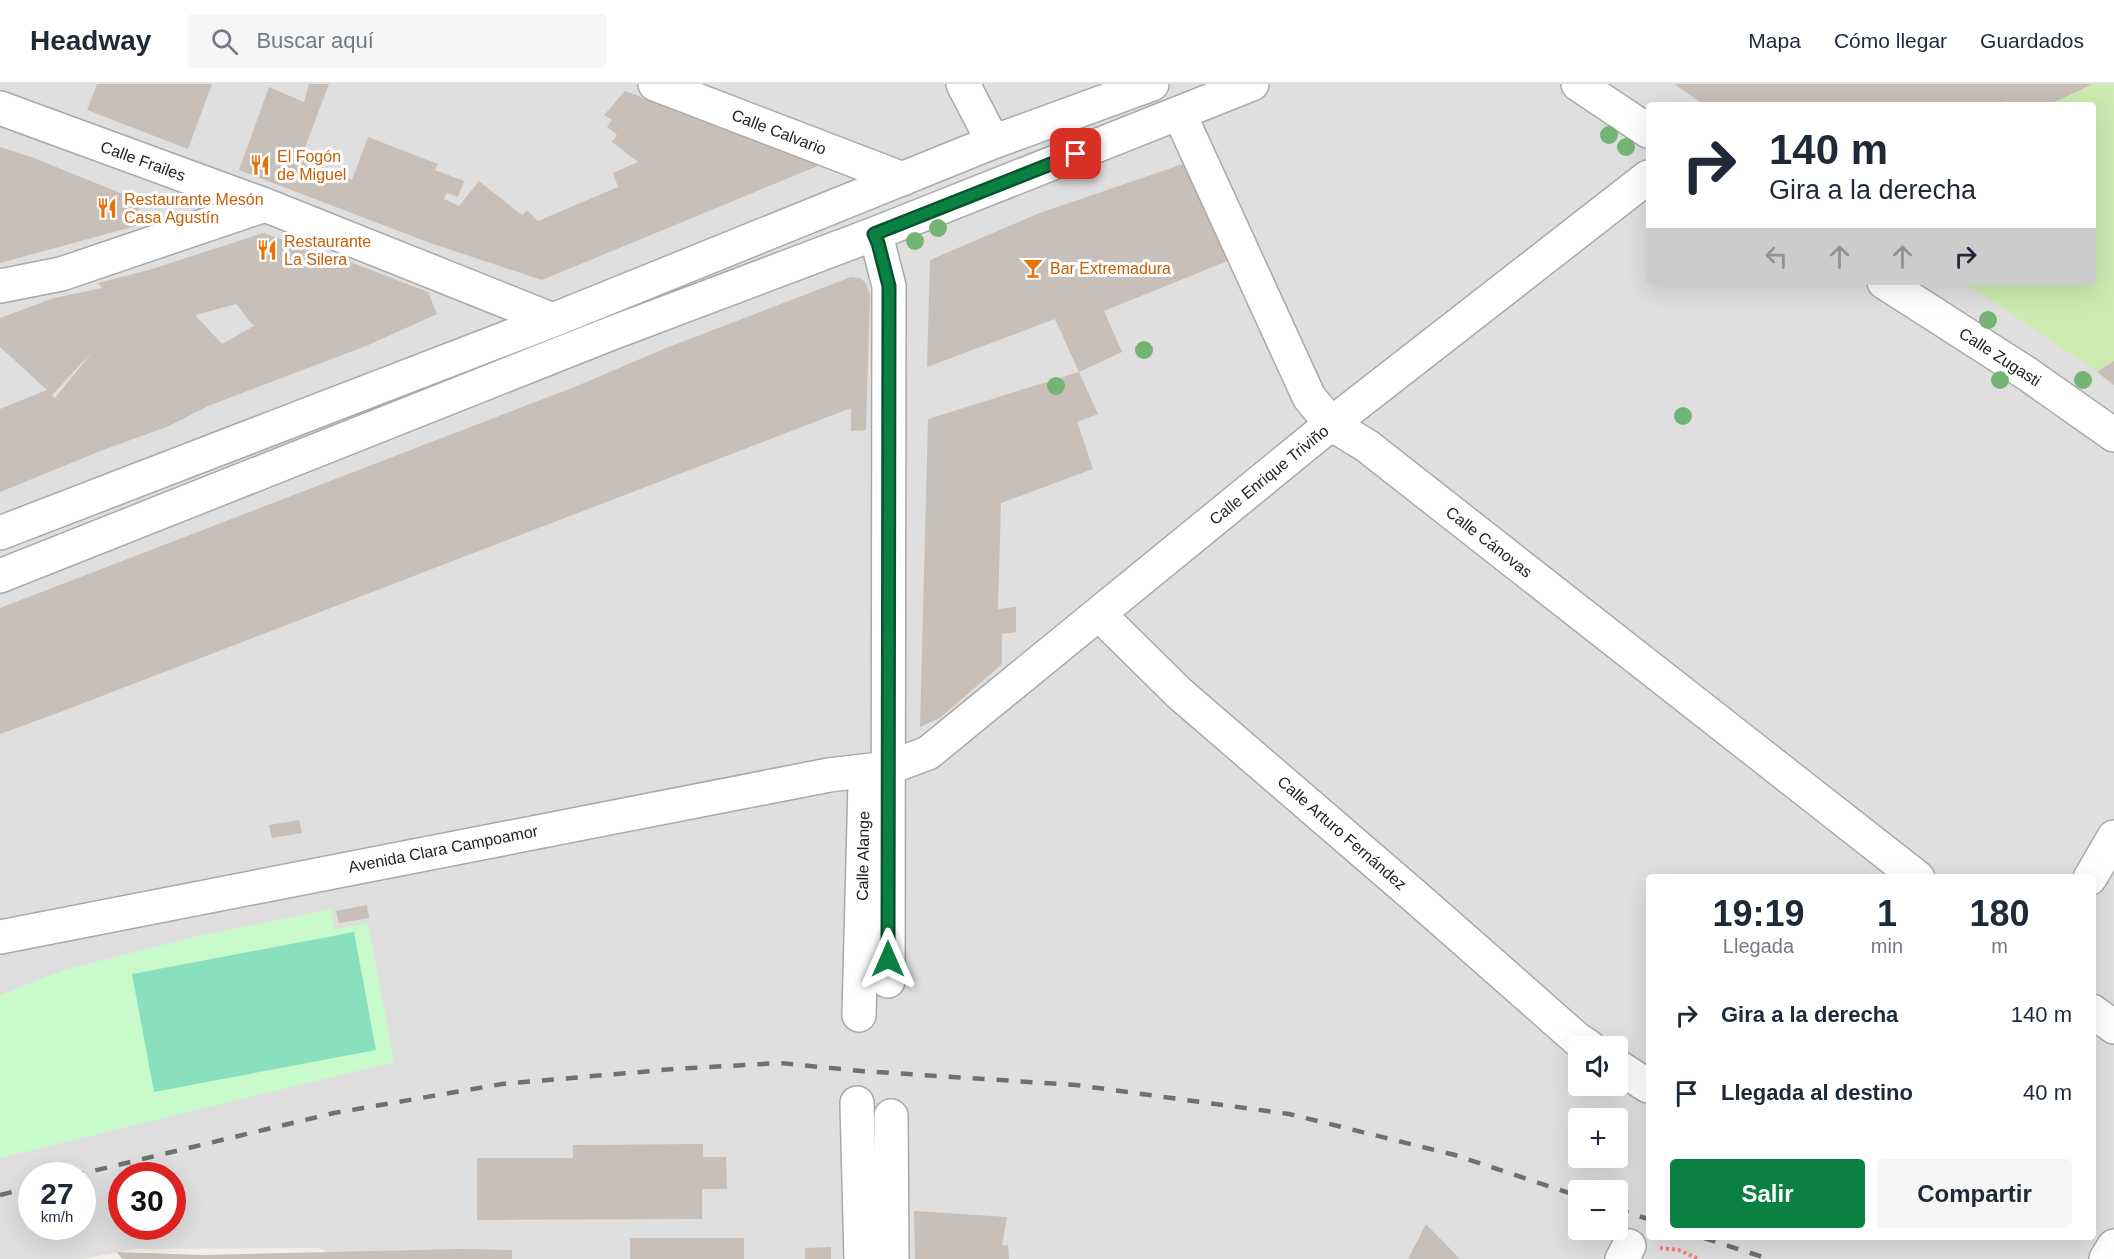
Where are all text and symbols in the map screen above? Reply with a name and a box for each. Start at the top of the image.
search box [187,14,607,68]
text: Headway [30,25,151,56]
icon: search [208,25,241,58]
text: Buscar aquí [256,28,374,53]
text: Mapa [1748,29,1801,52]
text: Cómo llegar [1834,29,1947,52]
text: Guardados [1980,29,2084,52]
street label: Calle Calvario [729,106,829,158]
icon: right [1670,126,1748,204]
text: 140 m [1769,126,1888,173]
pin [1050,128,1101,179]
icon: arrive [1059,137,1092,170]
street label: Calle Frailes [98,138,188,184]
place label: El Fogón de Miguel [277,148,346,183]
restaurant icon: El Fogón de Miguel [248,153,272,177]
text: Gira a la derecha [1769,175,1976,205]
place label: Restaurante Mesón Casa Agustín [124,191,264,226]
restaurant icon: Restaurante Mesón Casa Agustín [95,196,119,220]
place label: Restaurante La Silera [284,233,371,268]
restaurant icon: Restaurante La Silera [255,238,279,262]
icon: left [1760,240,1793,273]
icon: ahead [1823,240,1856,273]
icon: ahead [1886,240,1919,273]
icon: right [1949,240,1982,273]
bar icon: Bar Extremadura [1021,256,1045,280]
place label: Bar Extremadura [1050,260,1171,277]
street label: Calle Zugasti [1956,324,2044,390]
street label: Calle Enrique Triviño [1206,422,1332,528]
street label: Calle Cánovas [1443,503,1535,581]
street label: Calle Arturo Fernández [1274,773,1410,893]
street label: Calle Alange [854,811,872,901]
street label: Avenida Clara Campoamor [347,822,540,876]
text: 19:19 [1712,893,1804,934]
text: 1 [1877,893,1897,934]
text: 180 [1969,893,2030,934]
position arrow [856,927,920,991]
text: Llegada [1723,935,1794,957]
text: min [1871,935,1903,957]
text: m [1991,935,2008,957]
icon: right [1670,999,1703,1032]
text: Gira a la derecha [1721,1002,1898,1027]
text: 140 m [2011,1002,2072,1027]
map controls [1568,1036,1628,1240]
button: sound [1568,1036,1628,1096]
icon: arrive [1670,1077,1703,1110]
text: Llegada al destino [1721,1080,1913,1105]
text: 40 m [2023,1080,2072,1105]
button: + [1568,1108,1628,1168]
button: Salir [1670,1159,1865,1228]
button: Compartir [1877,1159,2072,1228]
speed limit sign: 30 [108,1162,186,1240]
text: 27 [40,1177,74,1210]
button: − [1568,1180,1628,1240]
text: km/h [41,1208,73,1225]

